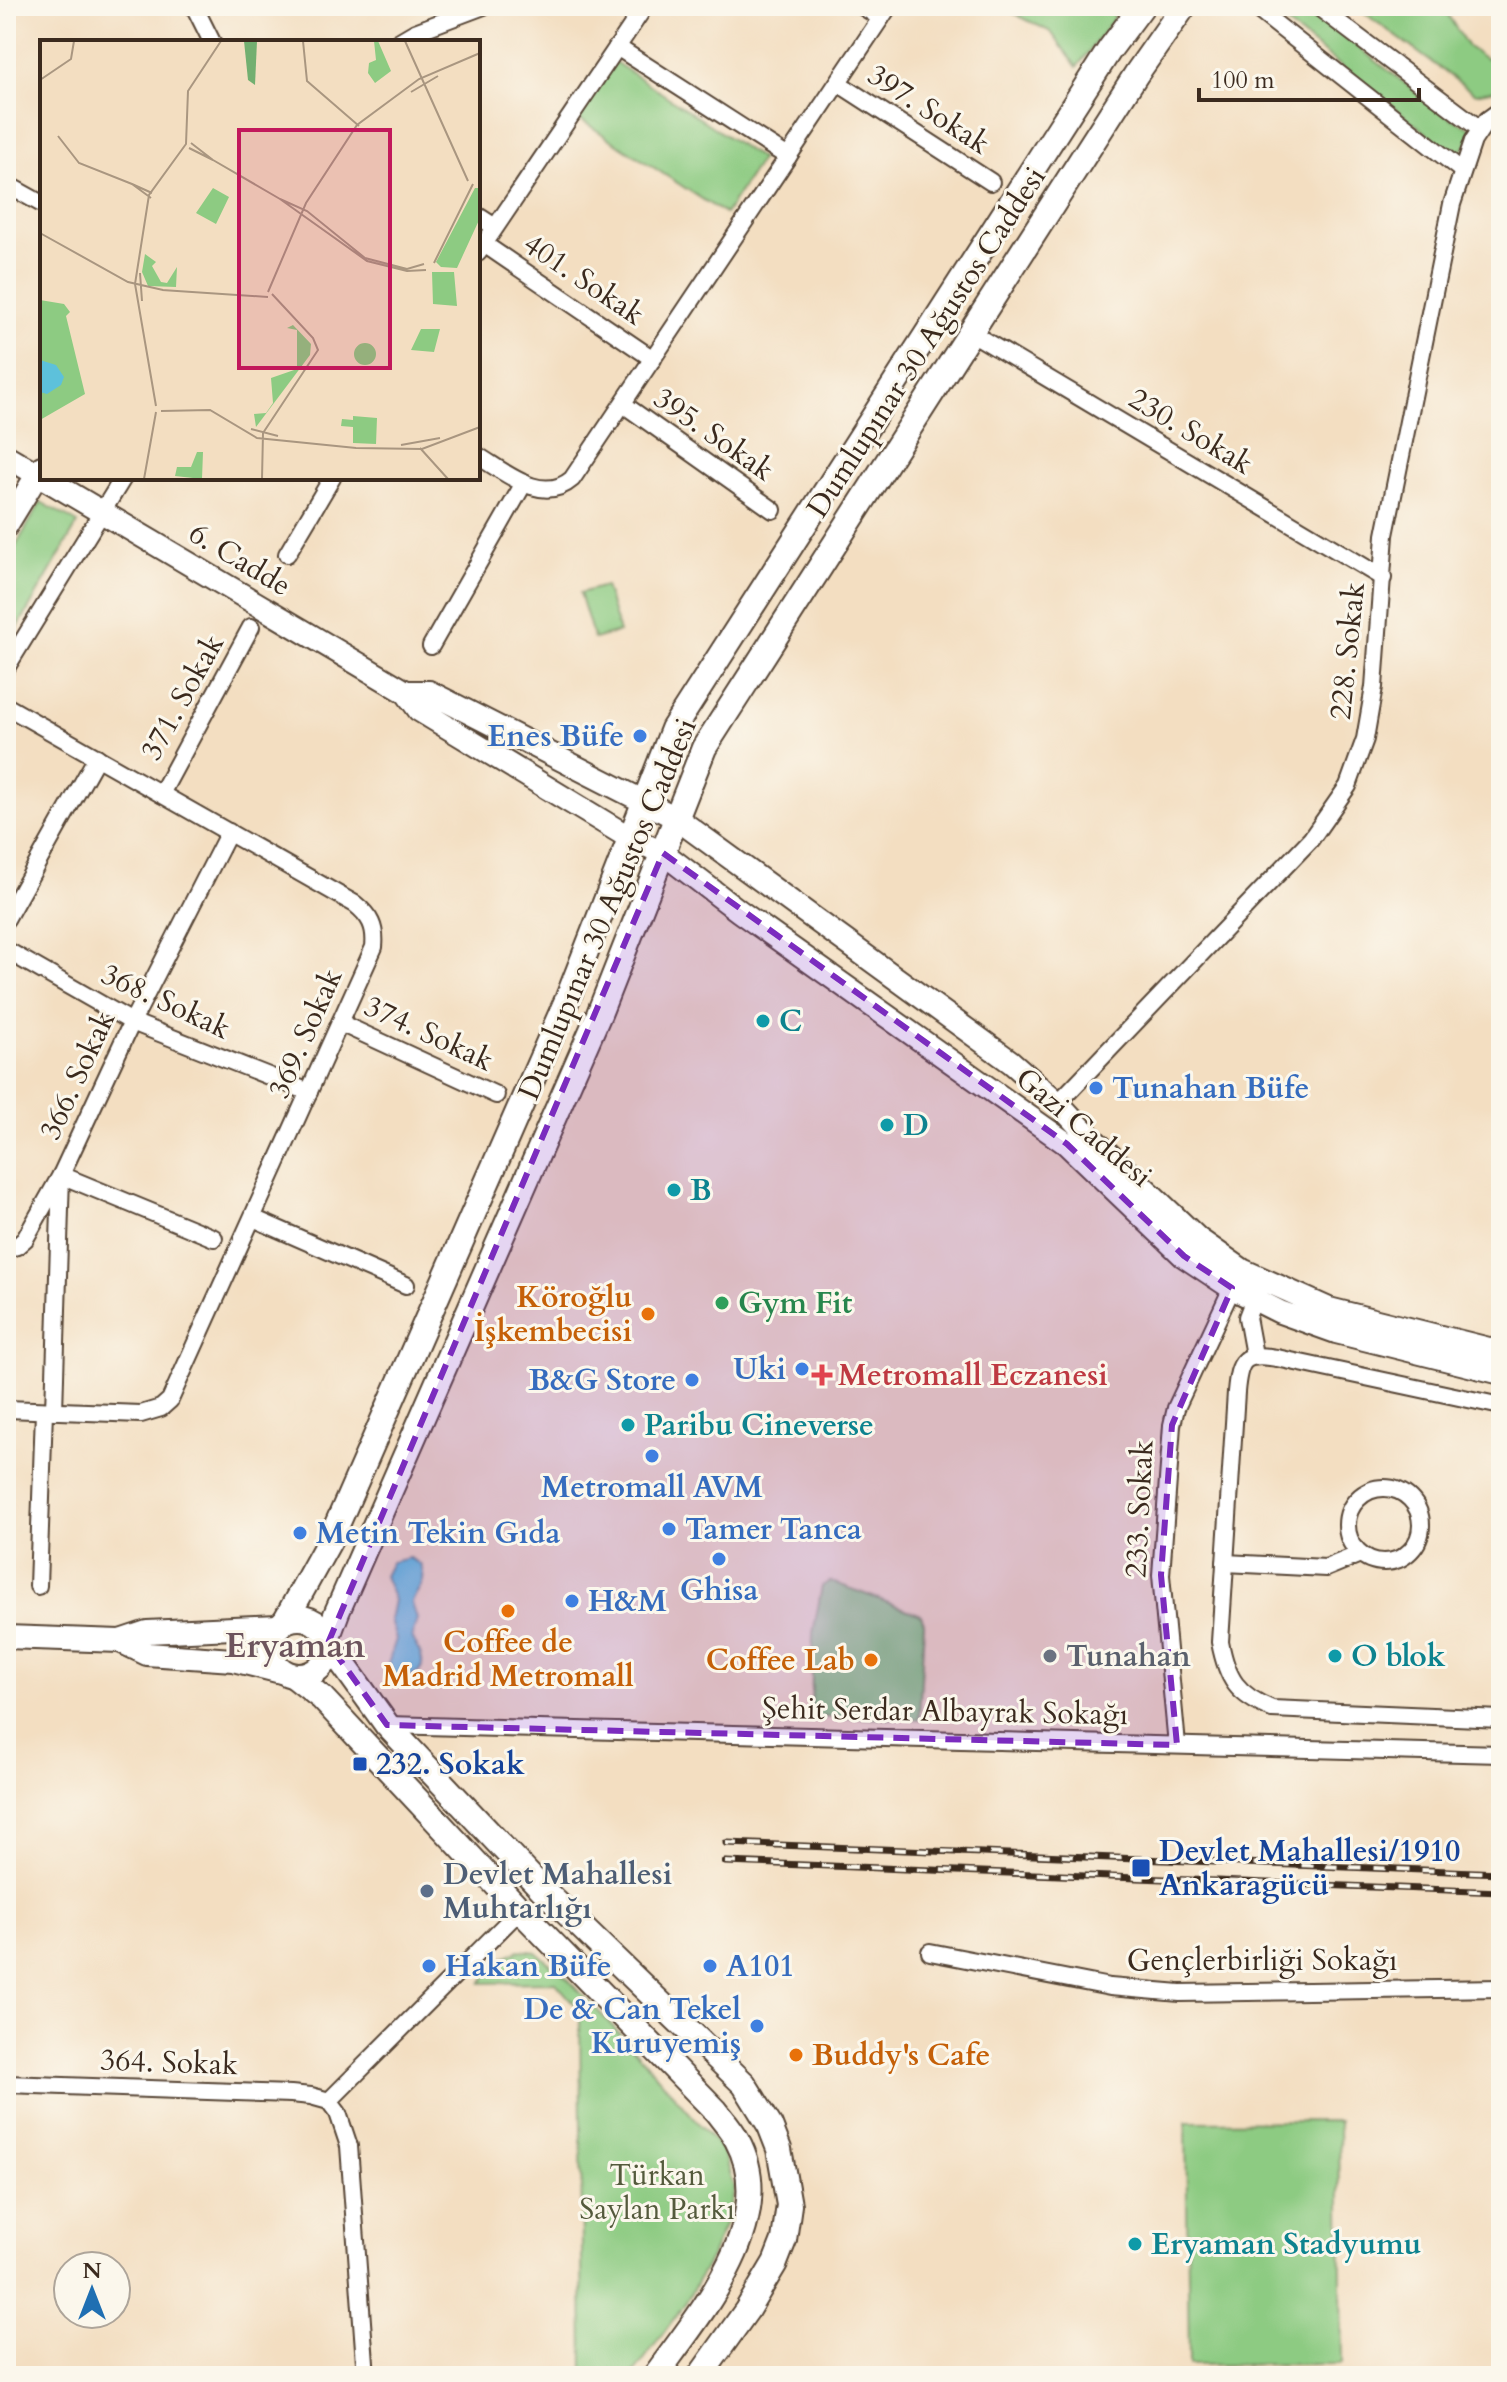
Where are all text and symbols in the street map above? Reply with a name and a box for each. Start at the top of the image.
inset map [40,40,480,480]
scale bar [1199,52,1419,102]
street label: 397. Sokak [860,55,998,164]
text: 100 m [1211,64,1275,97]
street label: Dumlupınar 30 Ağustos Caddesi [797,159,1056,526]
street label: 401. Sokak [515,224,652,335]
street label: 395. Sokak [645,378,782,491]
street label: 230. Sokak [1121,378,1260,485]
street label: 6. Cadde [181,513,299,606]
street label: 228. Sokak [1320,580,1375,722]
street label: 371. Sokak [131,627,234,768]
street label: Dumlupınar 30 Ağustos Caddesi [508,712,707,1106]
place label: Enes Büfe [487,716,624,757]
marker: Enes Büfe [631,727,649,745]
street label: 368. Sokak [95,954,237,1049]
street label: 369. Sokak [259,962,352,1105]
street label: 374. Sokak [358,986,500,1081]
place label: C [779,1001,802,1042]
street label: 366. Sokak [30,1004,125,1146]
marker: C [754,1012,772,1030]
street label: Gazi Caddesi [1007,1058,1161,1197]
place label: Tunahan Büfe [1112,1068,1309,1109]
marker: Tunahan Büfe [1087,1079,1105,1097]
place label: D [903,1105,929,1146]
marker: D [878,1116,896,1134]
place label: B [690,1170,712,1211]
marker: B [665,1181,683,1199]
place label: Köroğlu İşkembecisi [474,1277,632,1352]
place label: Gym Fit [738,1283,853,1324]
marker: Gym Fit [713,1294,731,1312]
marker: Köroğlu İşkembecisi [639,1305,657,1323]
place label: Uki [733,1349,786,1390]
place label: Metromall Eczanesi [838,1355,1108,1396]
place label: B&G Store [529,1360,676,1401]
marker: Uki [793,1360,811,1378]
marker: Metromall Eczanesi [813,1366,831,1384]
marker: B&G Store [683,1371,701,1389]
place label: Paribu Cineverse [644,1405,874,1446]
marker: Paribu Cineverse [619,1416,637,1434]
street label: 233. Sokak [1115,1439,1164,1579]
marker: Metromall AVM [643,1447,661,1465]
place label: Metromall AVM [541,1467,763,1508]
place label: Tamer Tanca [685,1509,862,1550]
place label: Metin Tekin Gıda [316,1513,560,1554]
marker: Tamer Tanca [660,1520,678,1538]
marker: Metin Tekin Gıda [291,1524,309,1542]
marker: Ghisa [710,1550,728,1568]
place label: Ghisa [680,1570,758,1611]
place label: H&M [588,1581,667,1622]
marker: H&M [563,1592,581,1610]
marker: Coffee de Madrid Metromall [499,1602,517,1620]
place label: Coffee de Madrid Metromall [382,1622,634,1697]
district label: Eryaman [225,1623,365,1669]
place label: Tunahan [1066,1636,1191,1677]
place label: O blok [1351,1636,1446,1677]
place label: Coffee Lab [706,1640,855,1681]
marker: Tunahan [1041,1647,1059,1665]
marker: O blok [1326,1647,1344,1665]
marker: Coffee Lab [862,1651,880,1669]
street label: Şehit Serdar Albayrak Sokağı [762,1688,1128,1735]
place label: 232. Sokak [376,1744,525,1785]
marker: 232. Sokak [351,1755,369,1773]
place label: Devlet Mahallesi/1910 Ankaragücü [1159,1831,1460,1906]
place label: Devlet Mahallesi Muhtarlığı [443,1854,672,1929]
marker: Devlet Mahallesi/1910 Ankaragücü [1130,1857,1152,1879]
marker: Devlet Mahallesi Muhtarlığı [418,1882,436,1900]
street label: Gençlerbirliği Sokağı [1127,1940,1397,1981]
place label: Hakan Büfe [445,1946,612,1987]
place label: A101 [726,1946,795,1987]
marker: Hakan Büfe [420,1957,438,1975]
marker: A101 [701,1957,719,1975]
place label: De & Can Tekel Kuruyemiş [523,1989,741,2064]
marker: De & Can Tekel Kuruyemiş [748,2017,766,2035]
place label: Buddy's Cafe [812,2035,990,2076]
street label: 364. Sokak [99,2040,239,2085]
marker: Buddy's Cafe [787,2046,805,2064]
park label: Türkan Saylan Parkı [579,2155,735,2230]
place label: Eryaman Stadyumu [1151,2224,1421,2265]
marker: Eryaman Stadyumu [1126,2235,1144,2253]
north arrow [52,2250,132,2330]
text: N [82,2256,102,2286]

